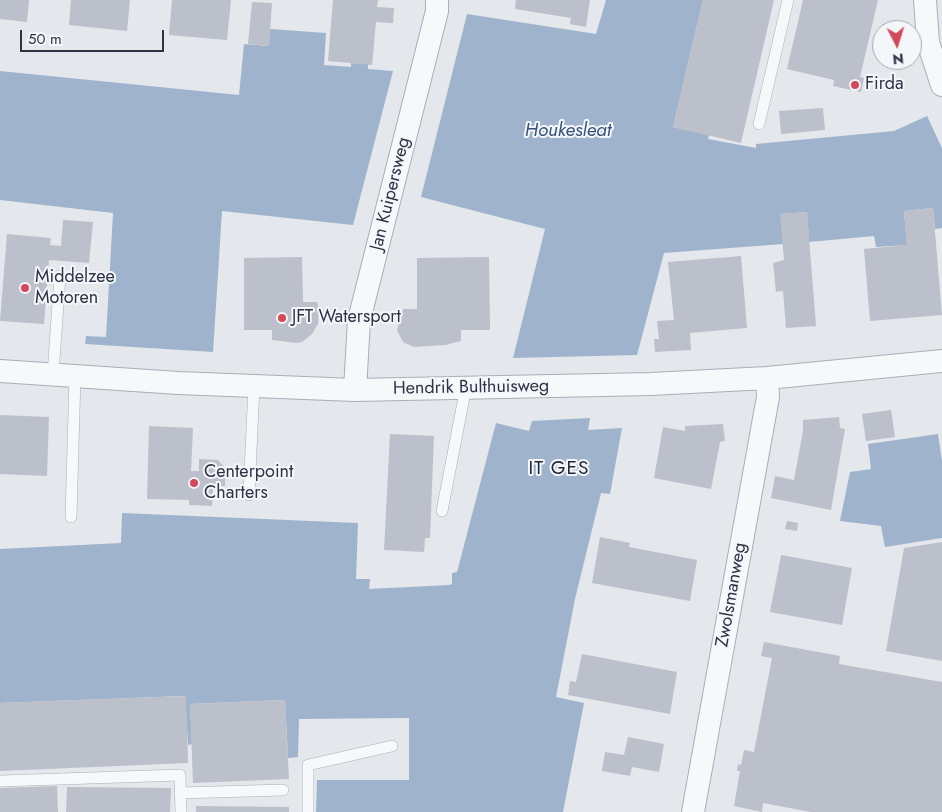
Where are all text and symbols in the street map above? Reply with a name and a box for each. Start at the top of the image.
scale bar [22,20,166,52]
north arrow [872,20,922,70]
text: 50 m [28,28,62,50]
text: N [892,48,905,69]
place label: Firda [865,74,904,96]
marker: Firda [849,79,861,91]
water label: Houkesleat [525,120,611,142]
street label: Jan Kuipersweg [366,135,416,253]
place label: Middelzee Motoren [35,267,115,310]
marker: Middelzee Motoren [19,282,31,294]
place label: JFT Watersport [292,307,401,329]
marker: JFT Watersport [276,312,288,324]
street label: Hendrik Bulthuisweg [393,376,549,400]
district label: IT GES [528,458,590,480]
place label: Centerpoint Charters [204,462,293,504]
marker: Centerpoint Charters [188,477,200,489]
street label: Zwolsmanweg [712,541,752,649]

